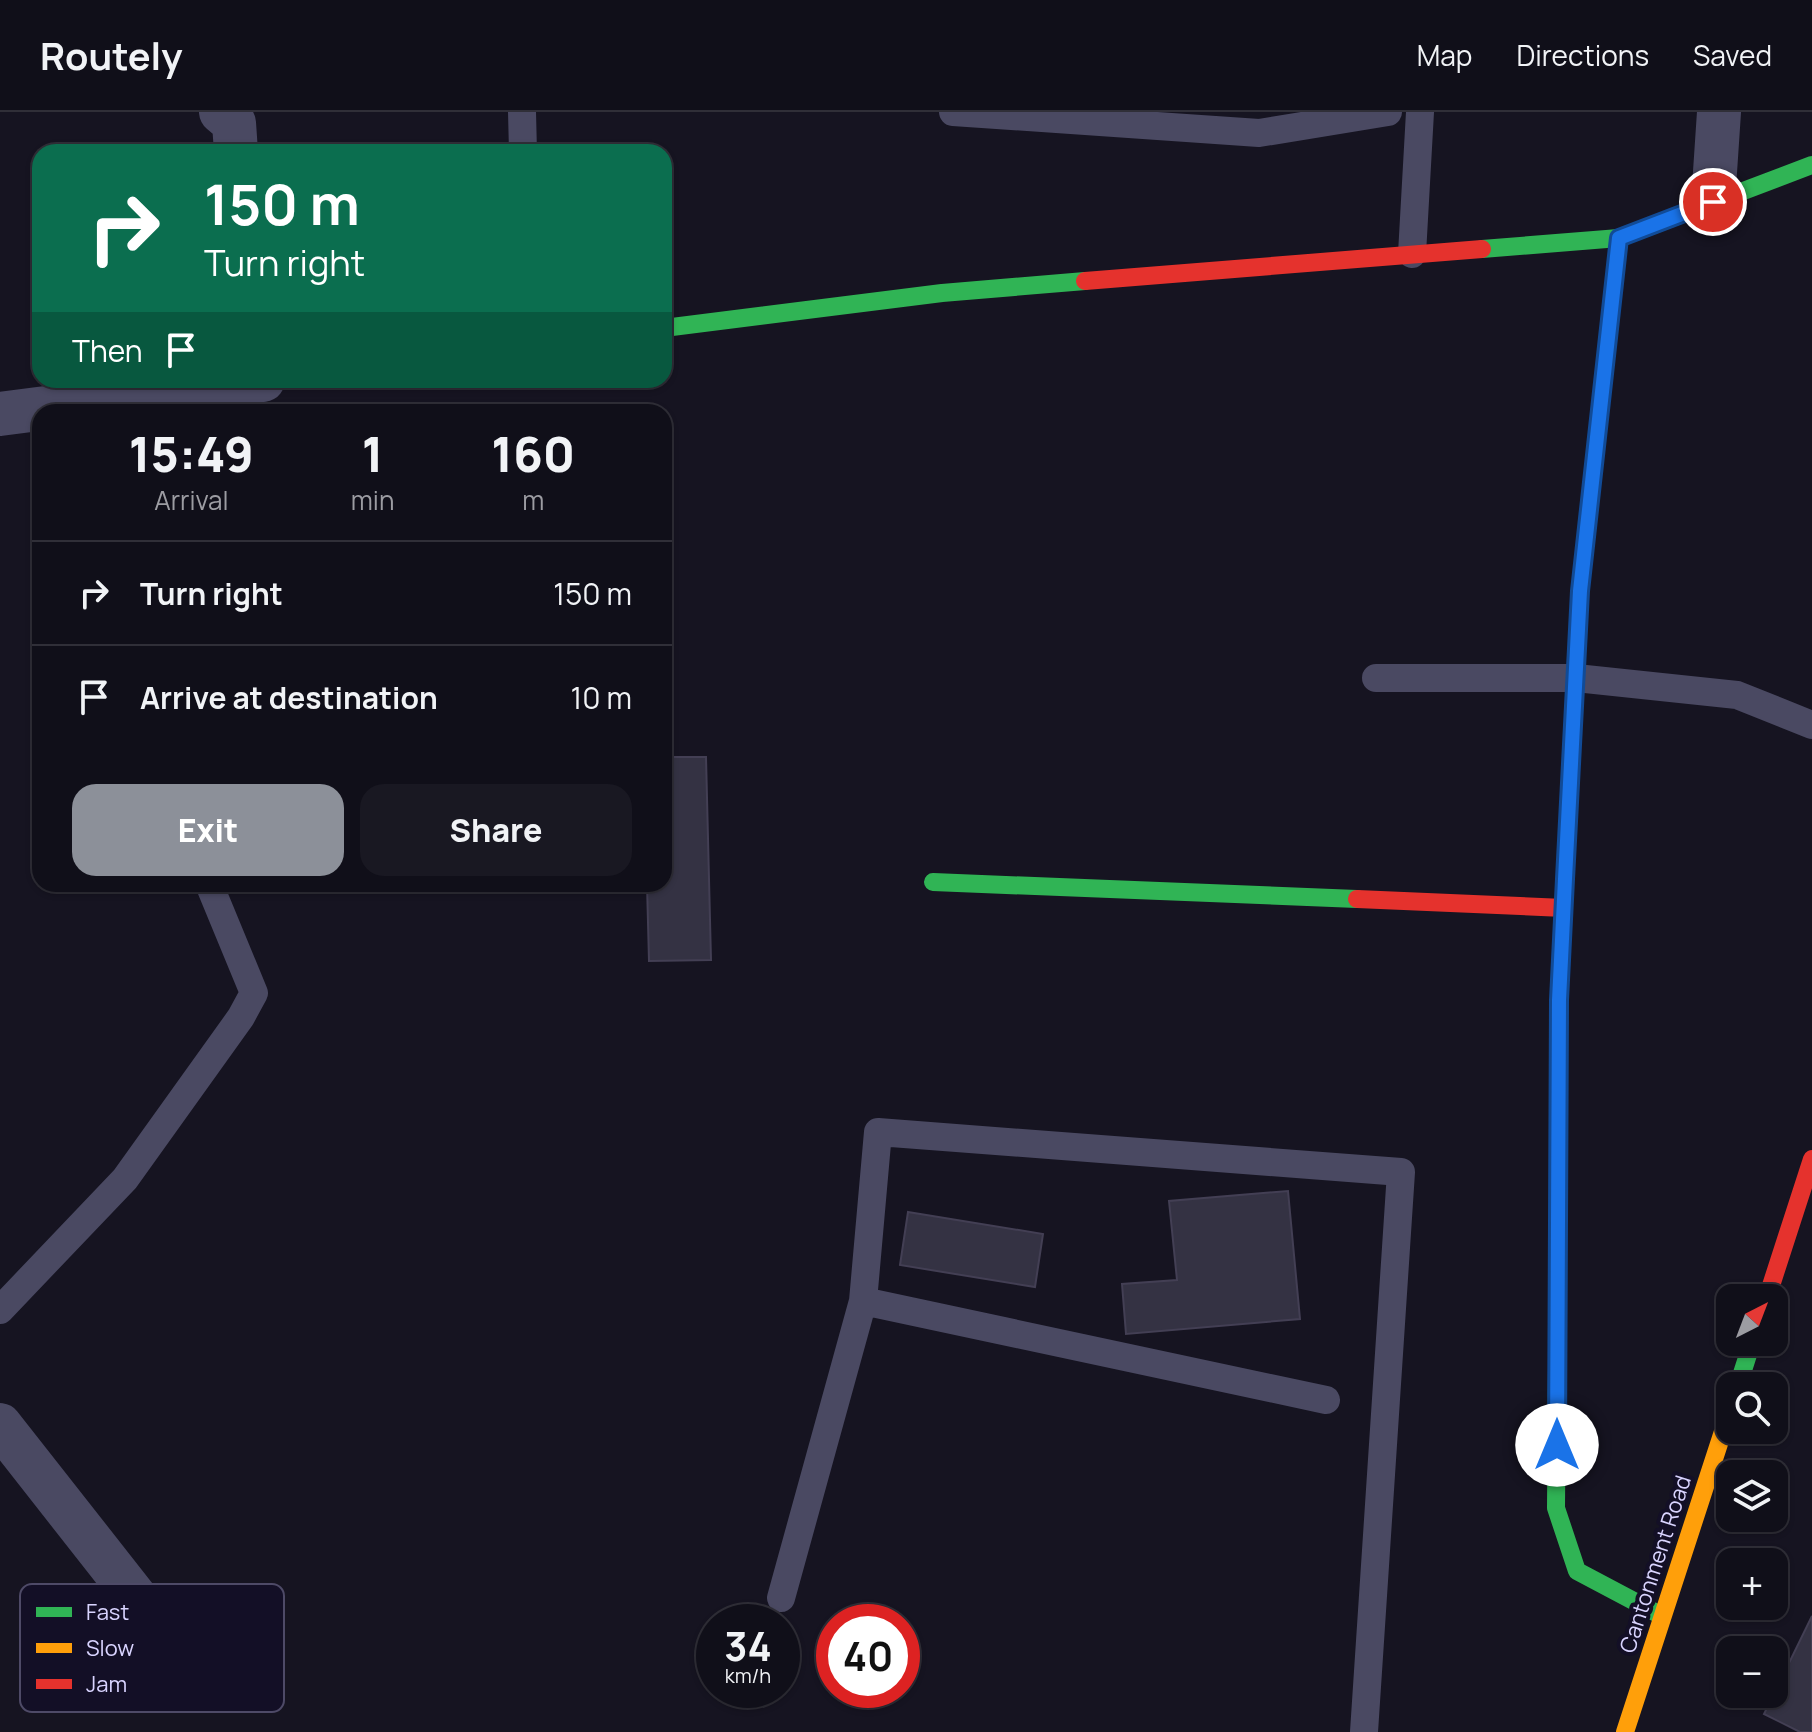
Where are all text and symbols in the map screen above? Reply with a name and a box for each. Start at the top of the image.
text: Routely [40,29,183,81]
text: Map [1417,36,1472,74]
text: Directions [1516,36,1649,74]
text: Saved [1693,36,1772,74]
text: 150 m [204,165,360,242]
pin [1679,168,1747,236]
icon: right [72,176,176,280]
icon: arrive [1691,180,1735,224]
text: Turn right [204,238,365,287]
icon: arrive [159,328,203,372]
text: Then [72,330,143,371]
text: 15:49 [129,421,254,486]
text: 1 [362,421,383,486]
text: 160 [491,421,575,486]
text: Arrival [154,482,229,518]
text: min [351,482,394,518]
text: m [522,482,544,518]
icon: right [72,571,116,615]
text: Turn right [140,573,283,614]
text: 150 m [553,573,632,614]
icon: arrive [72,675,116,719]
text: Arrive at destination [140,677,438,718]
text: 10 m [571,677,632,718]
button: Exit [72,784,344,876]
button: Share [360,784,632,876]
north arrow [1716,1284,1788,1356]
map controls [1716,1284,1788,1708]
button: search [1716,1372,1788,1444]
position arrow [1515,1403,1599,1487]
button: layers [1716,1460,1788,1532]
street label: Cantonment Road [1612,1471,1698,1657]
button: + [1716,1548,1788,1620]
legend [20,1584,284,1712]
text: Fast [86,1597,129,1627]
speed limit sign: 40 [816,1604,920,1708]
text: 34 [724,1618,772,1673]
text: Slow [86,1633,134,1663]
button: − [1716,1636,1788,1708]
text: km/h [725,1662,771,1689]
text: Jam [86,1669,127,1699]

